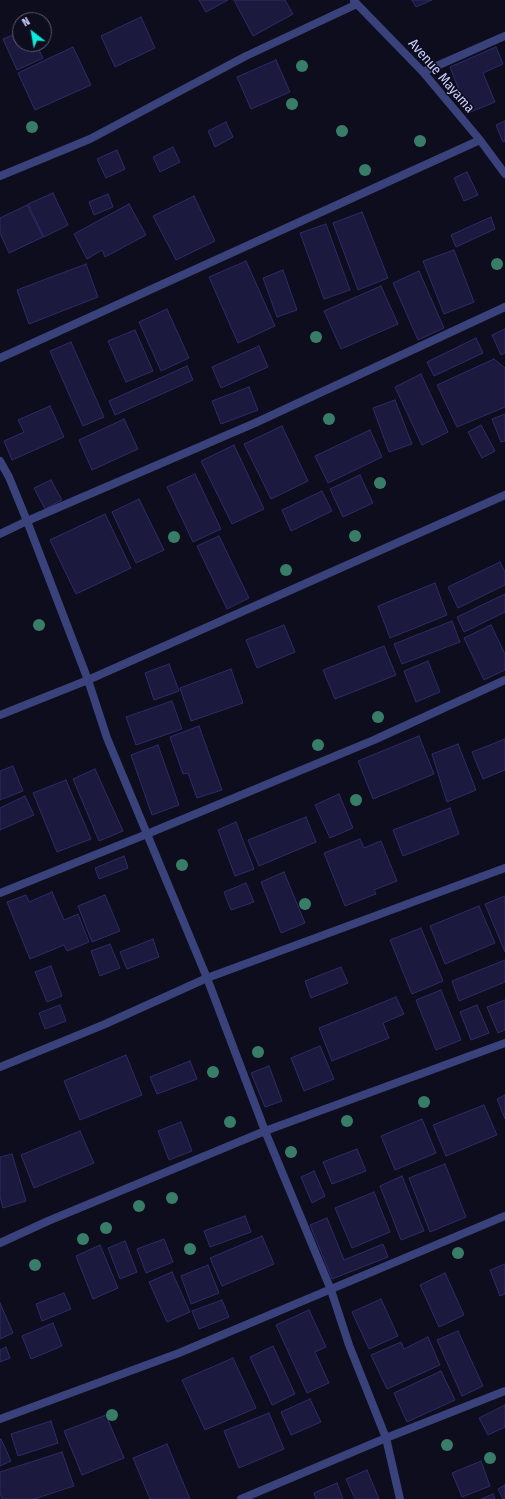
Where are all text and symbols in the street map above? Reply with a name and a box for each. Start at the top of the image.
north arrow [12,12,52,52]
text: N [20,15,32,29]
street label: Avenue Mayama [404,36,478,116]

